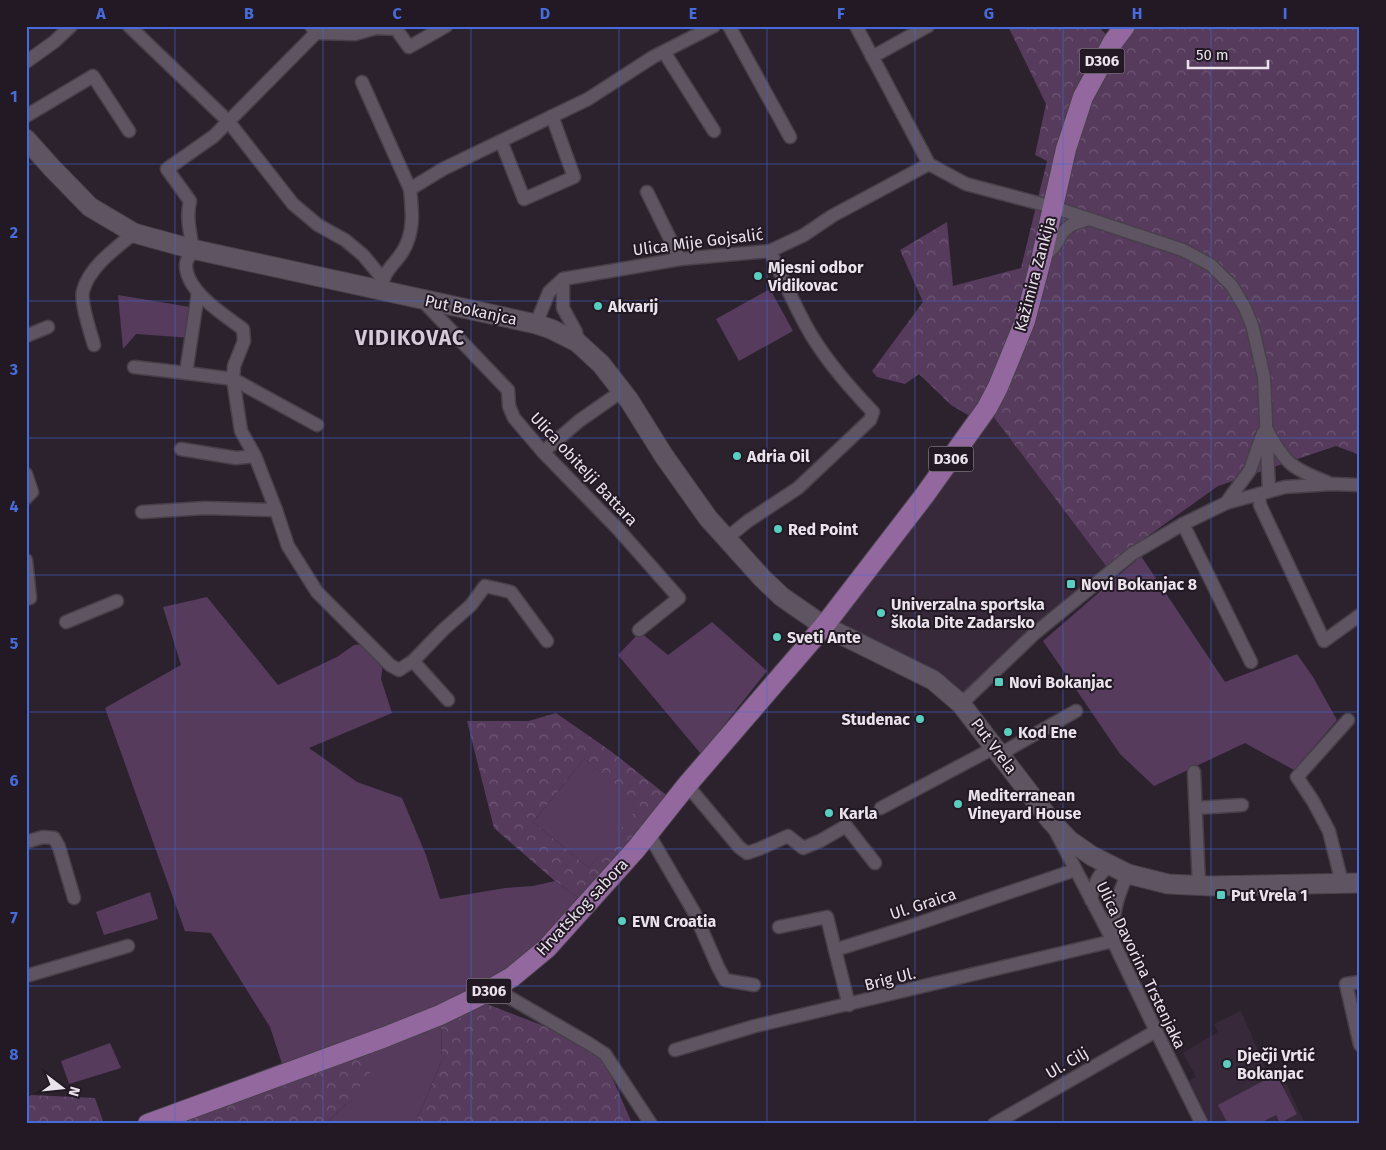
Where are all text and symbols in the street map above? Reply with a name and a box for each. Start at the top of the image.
text: A [95,4,106,23]
text: B [244,4,254,23]
text: C [392,4,402,23]
text: D [540,4,550,23]
text: E [689,4,697,23]
text: F [837,4,845,23]
text: G [984,4,994,23]
text: H [1132,4,1142,23]
text: I [1283,4,1287,23]
scale bar [1188,38,1268,70]
text: 50 m [1196,46,1229,64]
road number: D306 [1080,48,1124,74]
text: 1 [10,87,18,106]
street label: Kažimira Zankija [1011,214,1059,334]
text: 2 [10,223,18,242]
street label: Ulica Mije Gojsalić [632,225,765,259]
place label: Mjesni odbor Vidikovac [767,258,864,295]
marker: Mjesni odbor Vidikovac [752,270,764,282]
street label: Put Bokanjca [423,291,519,329]
place label: Akvarij [607,297,658,316]
marker: Akvarij [592,300,604,312]
district label: VIDIKOVAC [354,325,465,351]
text: 3 [9,360,18,379]
street label: Ulica obitelji Battara [526,408,642,530]
road number: D306 [928,446,974,472]
place label: Adria Oil [746,447,810,466]
marker: Adria Oil [731,450,743,462]
text: 4 [9,497,19,516]
place label: Red Point [788,520,859,539]
marker: Red Point [772,523,784,535]
place label: Novi Bokanjac 8 [1081,575,1197,594]
marker: Novi Bokanjac 8 [1065,578,1077,590]
place label: Univerzalna sportska škola Dite Zadarsko [891,595,1045,632]
marker: Univerzalna sportska škola Dite Zadarsko [875,607,887,619]
place label: Sveti Ante [787,628,861,647]
marker: Sveti Ante [771,631,783,643]
text: 5 [10,634,19,653]
place label: Novi Bokanjac [1009,673,1112,692]
marker: Novi Bokanjac [993,676,1005,688]
place label: Studenac [841,710,910,729]
marker: Studenac [914,713,926,725]
street label: Put Vrela [967,714,1021,778]
place label: Kod Ene [1018,723,1077,742]
marker: Kod Ene [1002,726,1014,738]
text: 6 [9,771,19,790]
place label: Mediterranean Vineyard House [967,786,1081,823]
marker: Mediterranean Vineyard House [952,798,964,810]
place label: Karla [839,804,878,823]
marker: Karla [823,807,835,819]
street label: Hrvatskog sabora [532,855,632,959]
street label: Ulica Davorina Trstenjaka [1092,878,1190,1052]
street label: Ul. Graica [887,884,959,924]
place label: Put Vrela 1 [1231,886,1308,905]
marker: Put Vrela 1 [1215,889,1227,901]
text: 7 [10,908,18,927]
place label: EVN Croatia [632,912,717,931]
marker: EVN Croatia [616,915,628,927]
street label: Brig Ul. [862,963,918,995]
road number: D306 [466,978,512,1004]
street label: Ul. Cilj [1042,1043,1092,1083]
text: 8 [9,1045,19,1064]
place label: Dječji Vrtić Bokanjac [1237,1046,1315,1083]
marker: Dječji Vrtić Bokanjac [1221,1058,1233,1070]
north arrow [38,1062,88,1112]
text: N [65,1085,83,1098]

